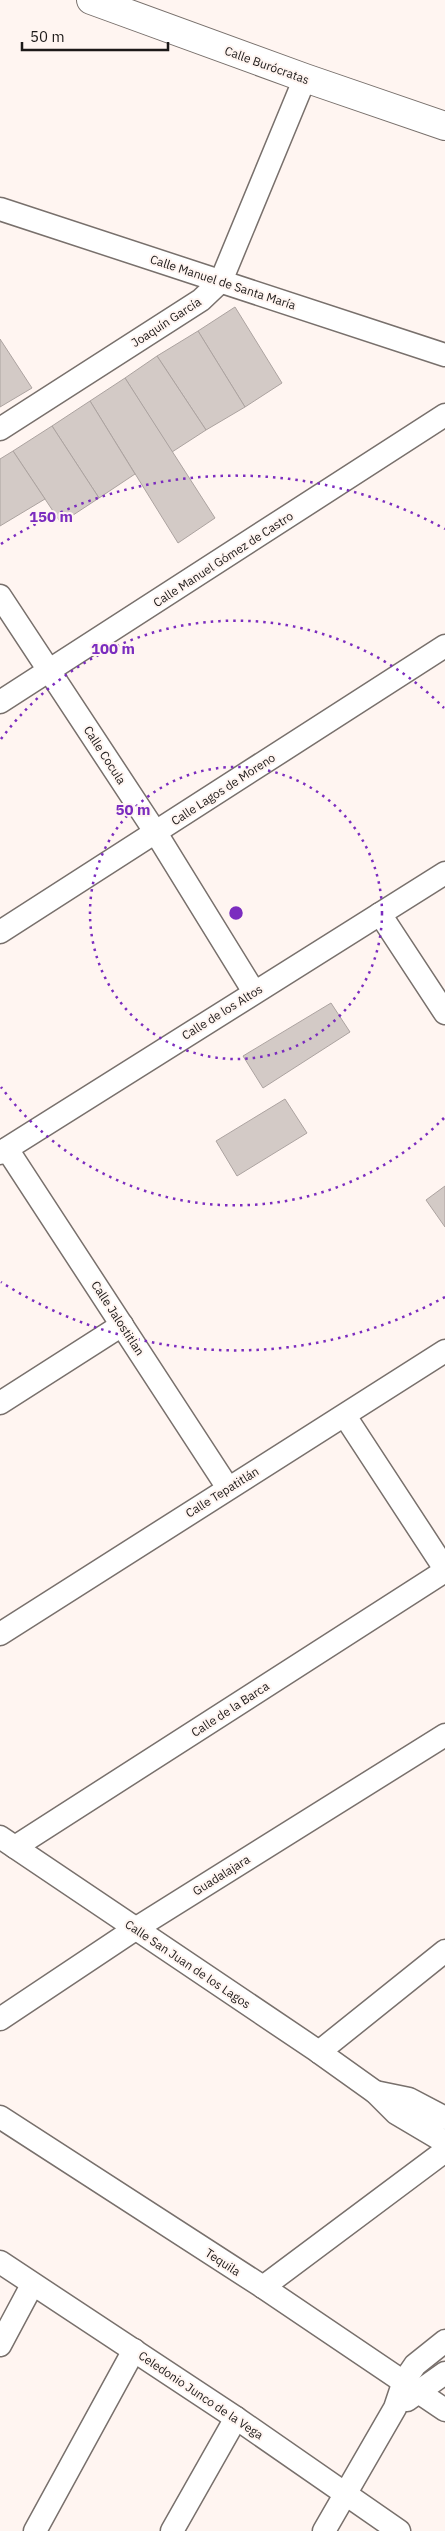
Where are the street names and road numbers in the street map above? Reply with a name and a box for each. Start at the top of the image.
street label: Calle Burócratas [223,43,311,87]
street label: Calle Manuel de Santa María [148,251,298,313]
street label: Joaquín García [128,294,204,350]
street label: Calle Manuel Gómez de Castro [150,508,296,610]
street label: Calle Cocula [81,723,130,787]
street label: Calle Lagos de Moreno [168,750,278,828]
street label: Calle de los Altos [179,981,265,1043]
street label: Calle Jalostitlan [88,1278,148,1358]
street label: Calle Tepatitlán [183,1463,261,1521]
street label: Calle de la Barca [188,1678,272,1740]
street label: Guadalajara [190,1851,253,1899]
street label: Calle San Juan de los Lagos [122,1916,254,2012]
street label: Tequila [203,2245,244,2279]
street label: Celedonio Junco de la Vega [136,2348,267,2443]

